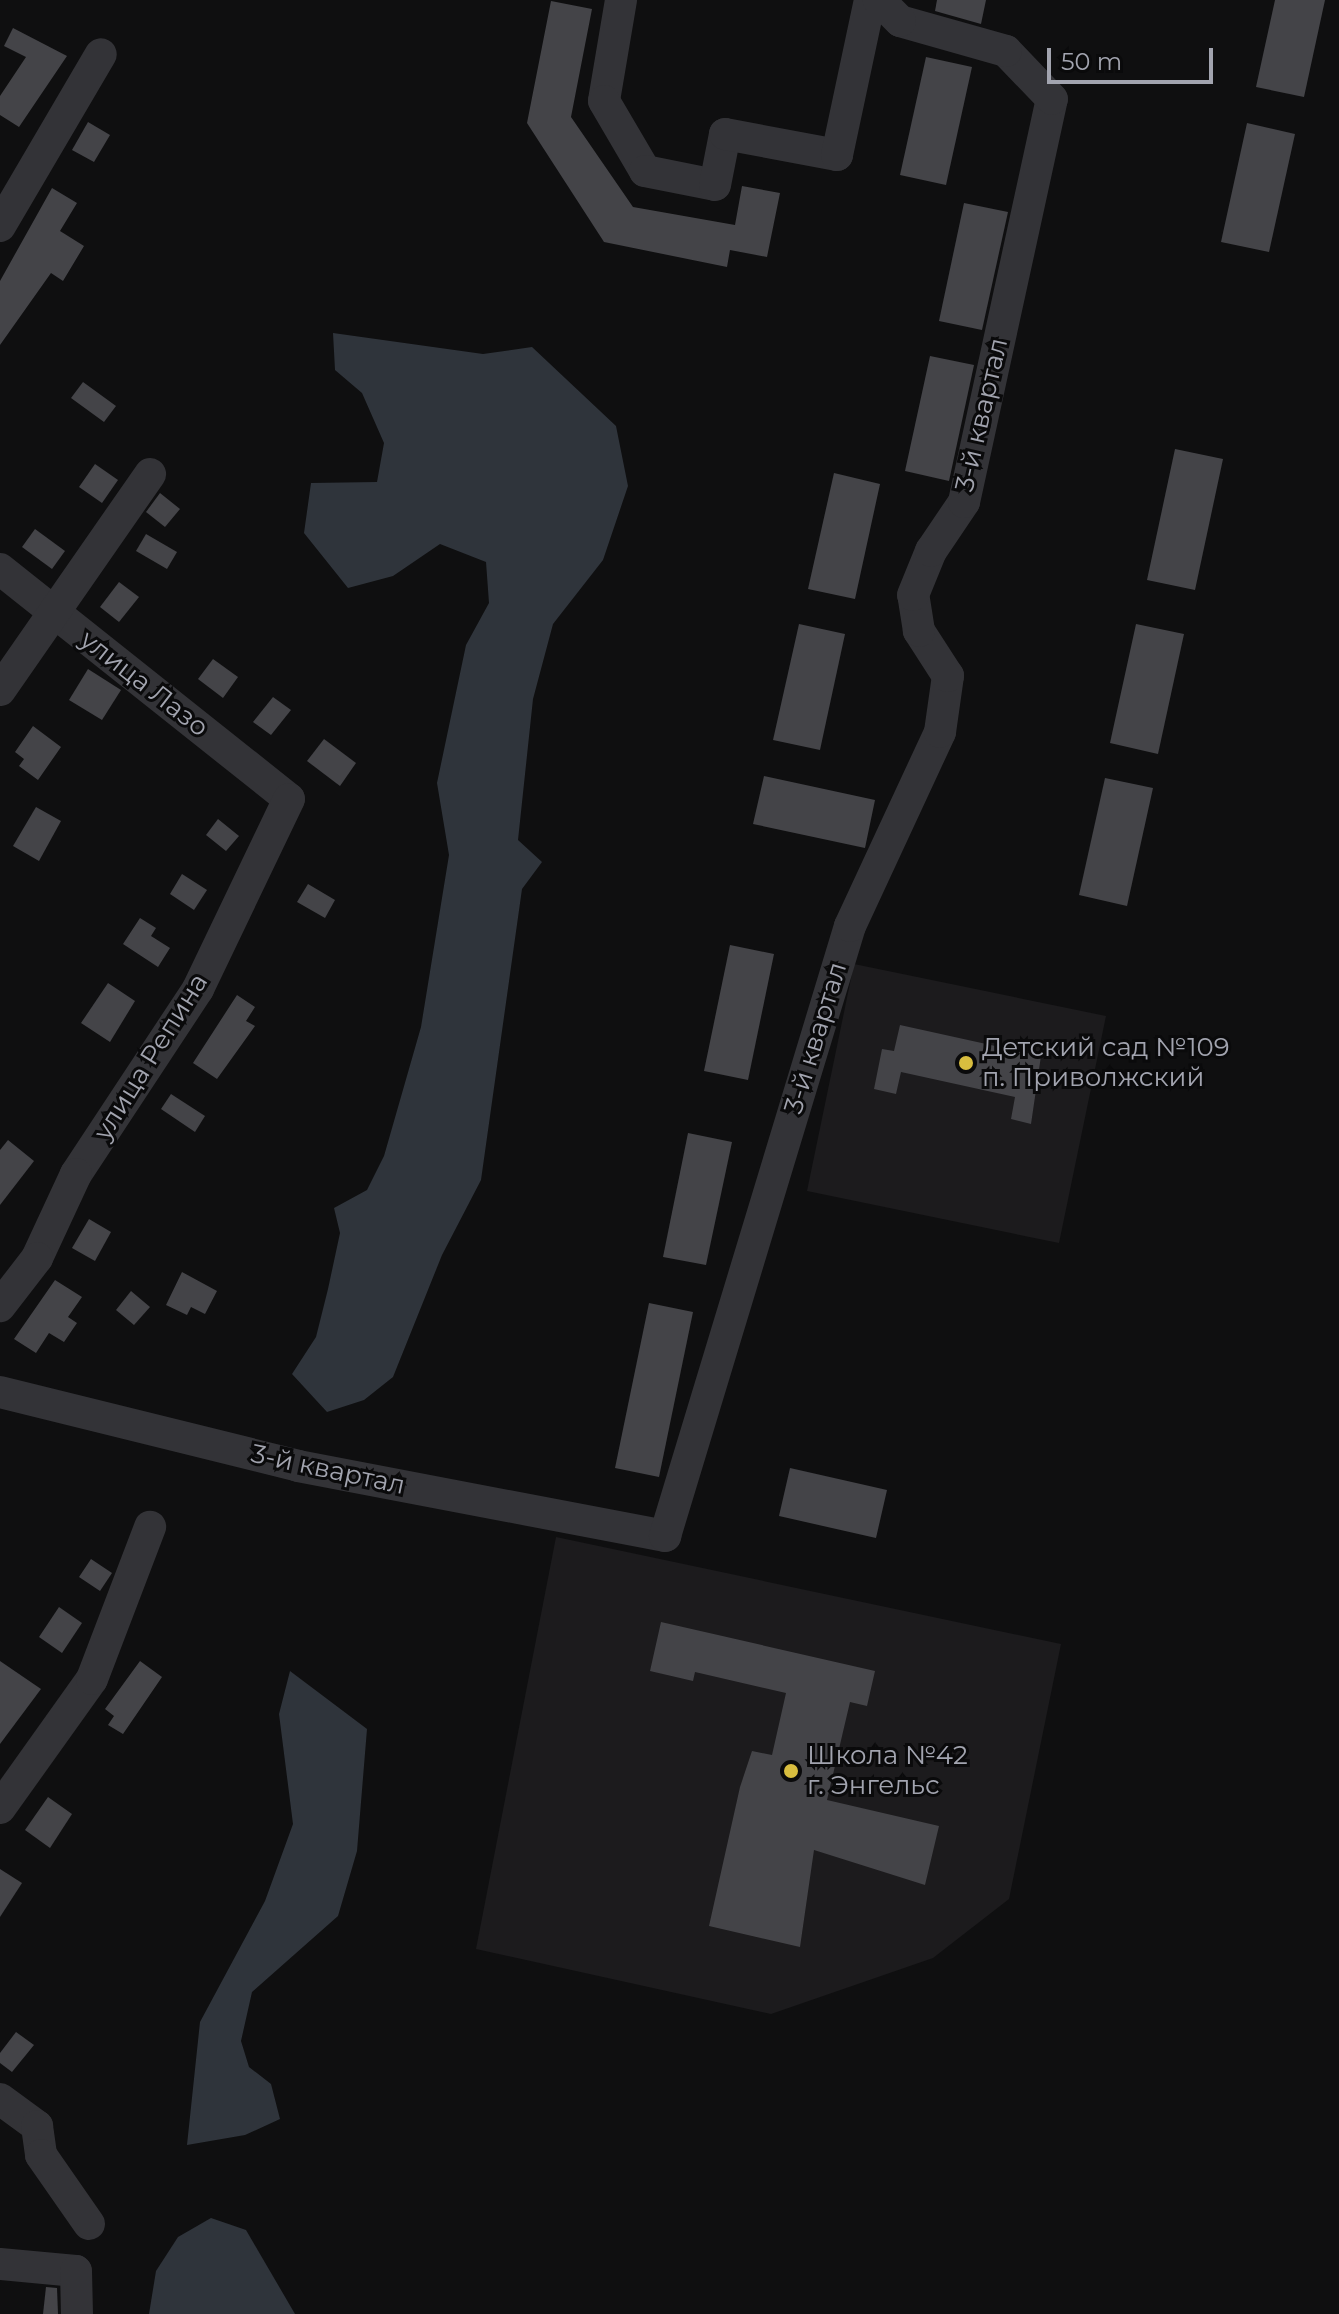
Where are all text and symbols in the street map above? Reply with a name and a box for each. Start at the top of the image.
scale bar [1051,32,1217,82]
text: 50 m [1061,47,1122,76]
street label: 3-й квартал [949,335,1015,495]
street label: улица Лазо [74,624,214,744]
street label: 3-й квартал [778,959,854,1117]
street label: улица Репина [87,968,215,1146]
place label: Детский сад №109 п. Приволжский [982,1032,1230,1094]
marker: Детский сад №109 п. Приволжский [957,1054,975,1072]
street label: 3-й квартал [248,1438,408,1502]
place label: Школа №42 г. Энгельс [807,1740,968,1802]
marker: Школа №42 г. Энгельс [782,1762,800,1780]

